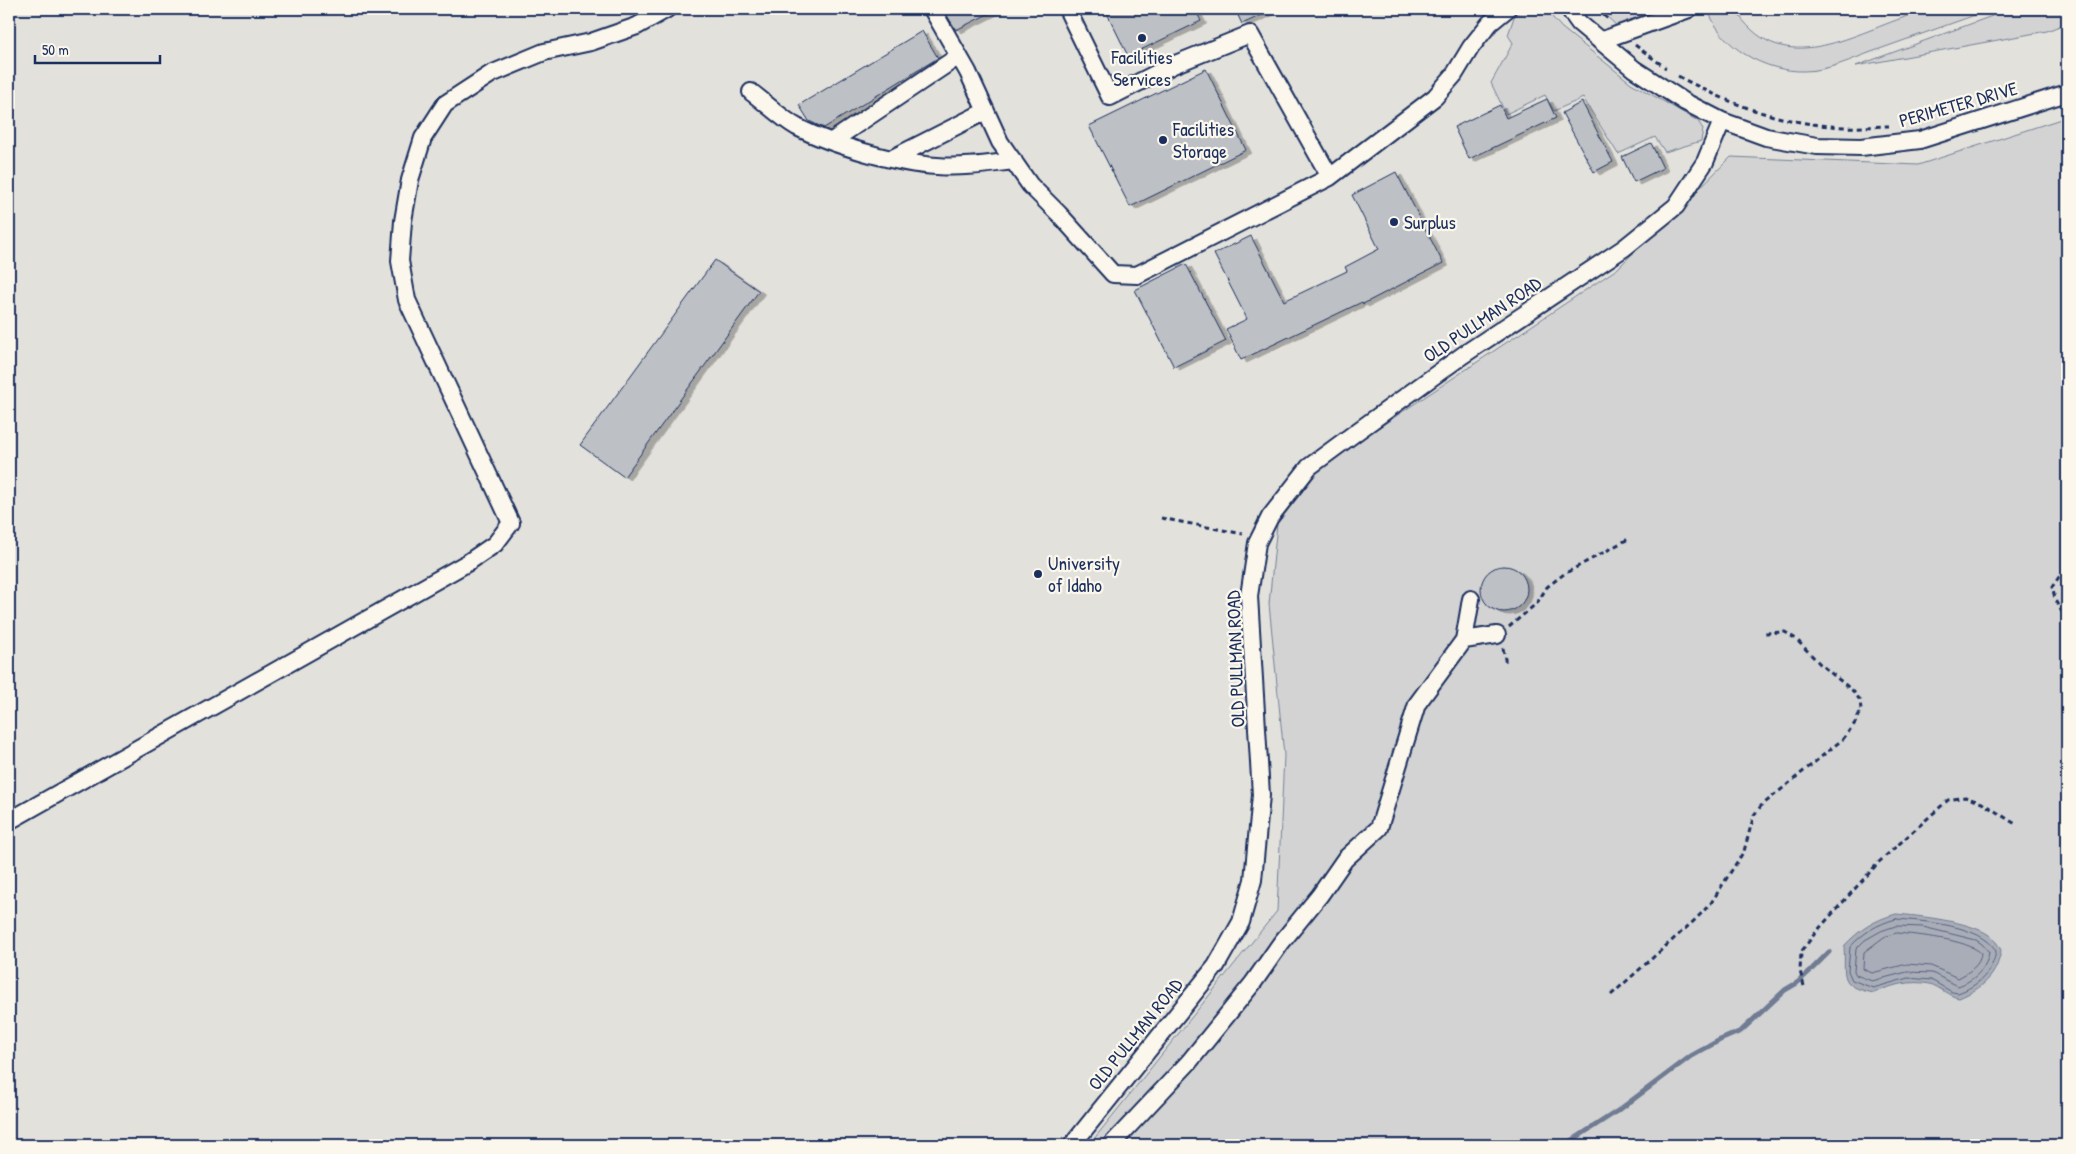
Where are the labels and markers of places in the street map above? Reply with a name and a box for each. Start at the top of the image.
marker: Facilities Services [1136,32,1148,44]
place label: Facilities Services [1110,44,1173,92]
place label: Facilities Storage [1172,116,1234,164]
marker: Facilities Storage [1157,134,1169,146]
place label: Surplus [1404,209,1456,235]
marker: Surplus [1388,216,1400,228]
place label: University of Idaho [1048,550,1120,598]
marker: University of Idaho [1032,568,1044,580]

